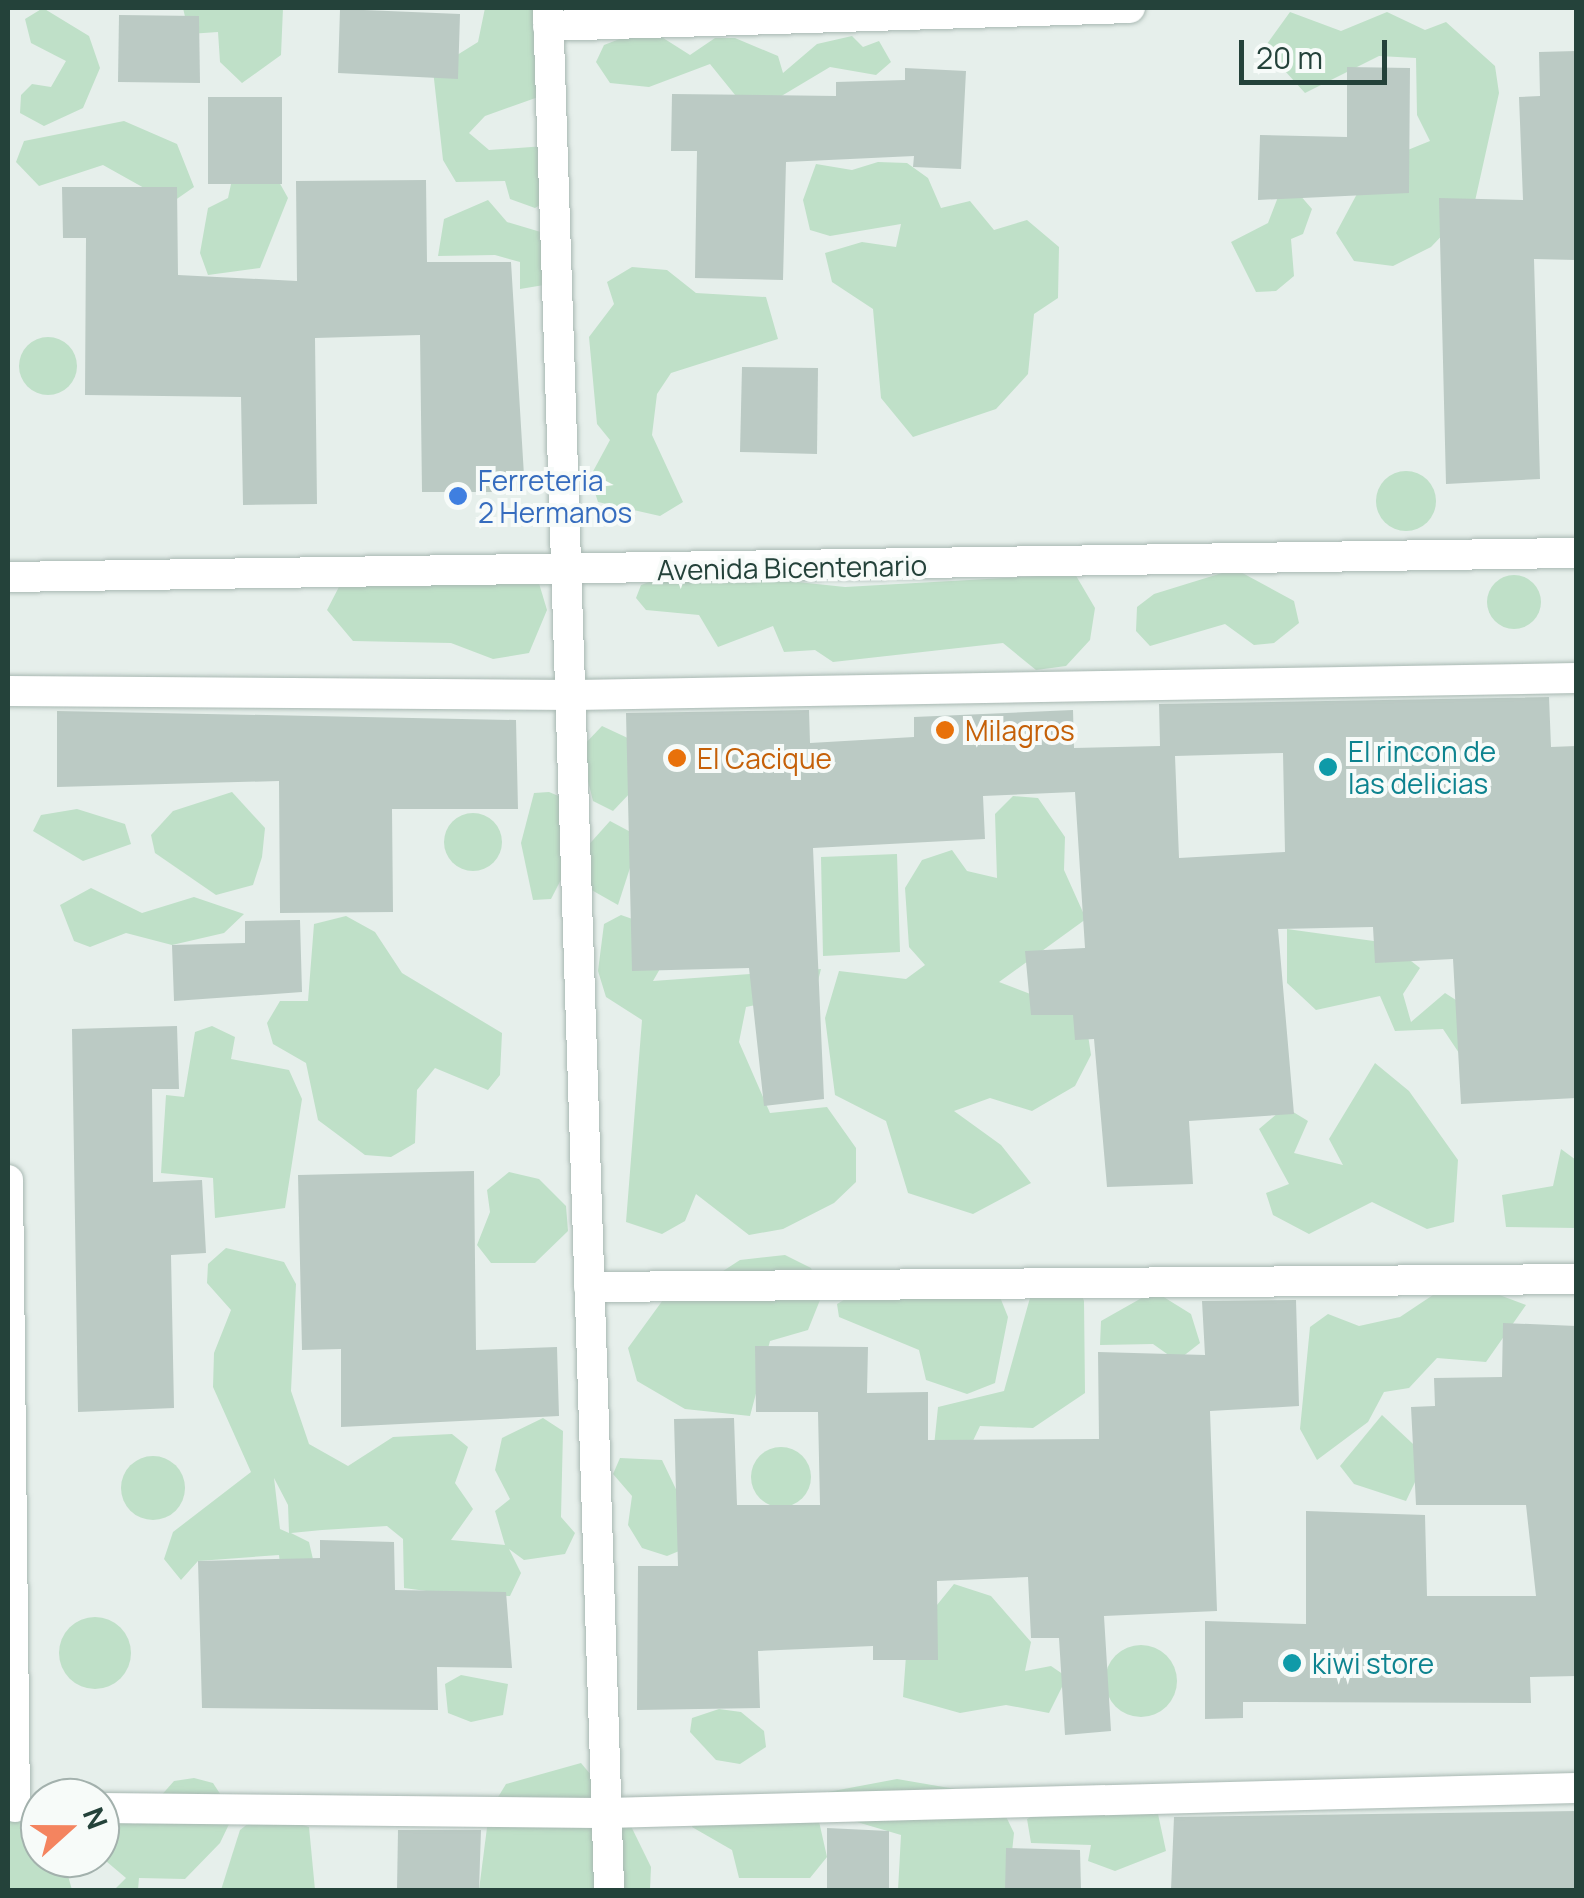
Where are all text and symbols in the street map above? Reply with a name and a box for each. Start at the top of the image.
scale bar [1244,20,1392,82]
text: 20 m [1256,37,1323,78]
place label: Ferreteria 2 Hermanos [478,463,632,529]
marker: Ferreteria 2 Hermanos [447,485,469,507]
street label: Avenida Bicentenario [656,548,928,586]
place label: Milagros [965,713,1075,747]
marker: Milagros [934,719,956,741]
place label: El rincon de las delicias [1348,734,1496,800]
place label: El Cacique [697,741,832,775]
marker: El Cacique [666,747,688,769]
marker: El rincon de las delicias [1317,756,1339,778]
place label: kiwi store [1312,1646,1434,1680]
marker: kiwi store [1281,1652,1303,1674]
north arrow [20,1778,120,1878]
text: N [75,1802,117,1834]

